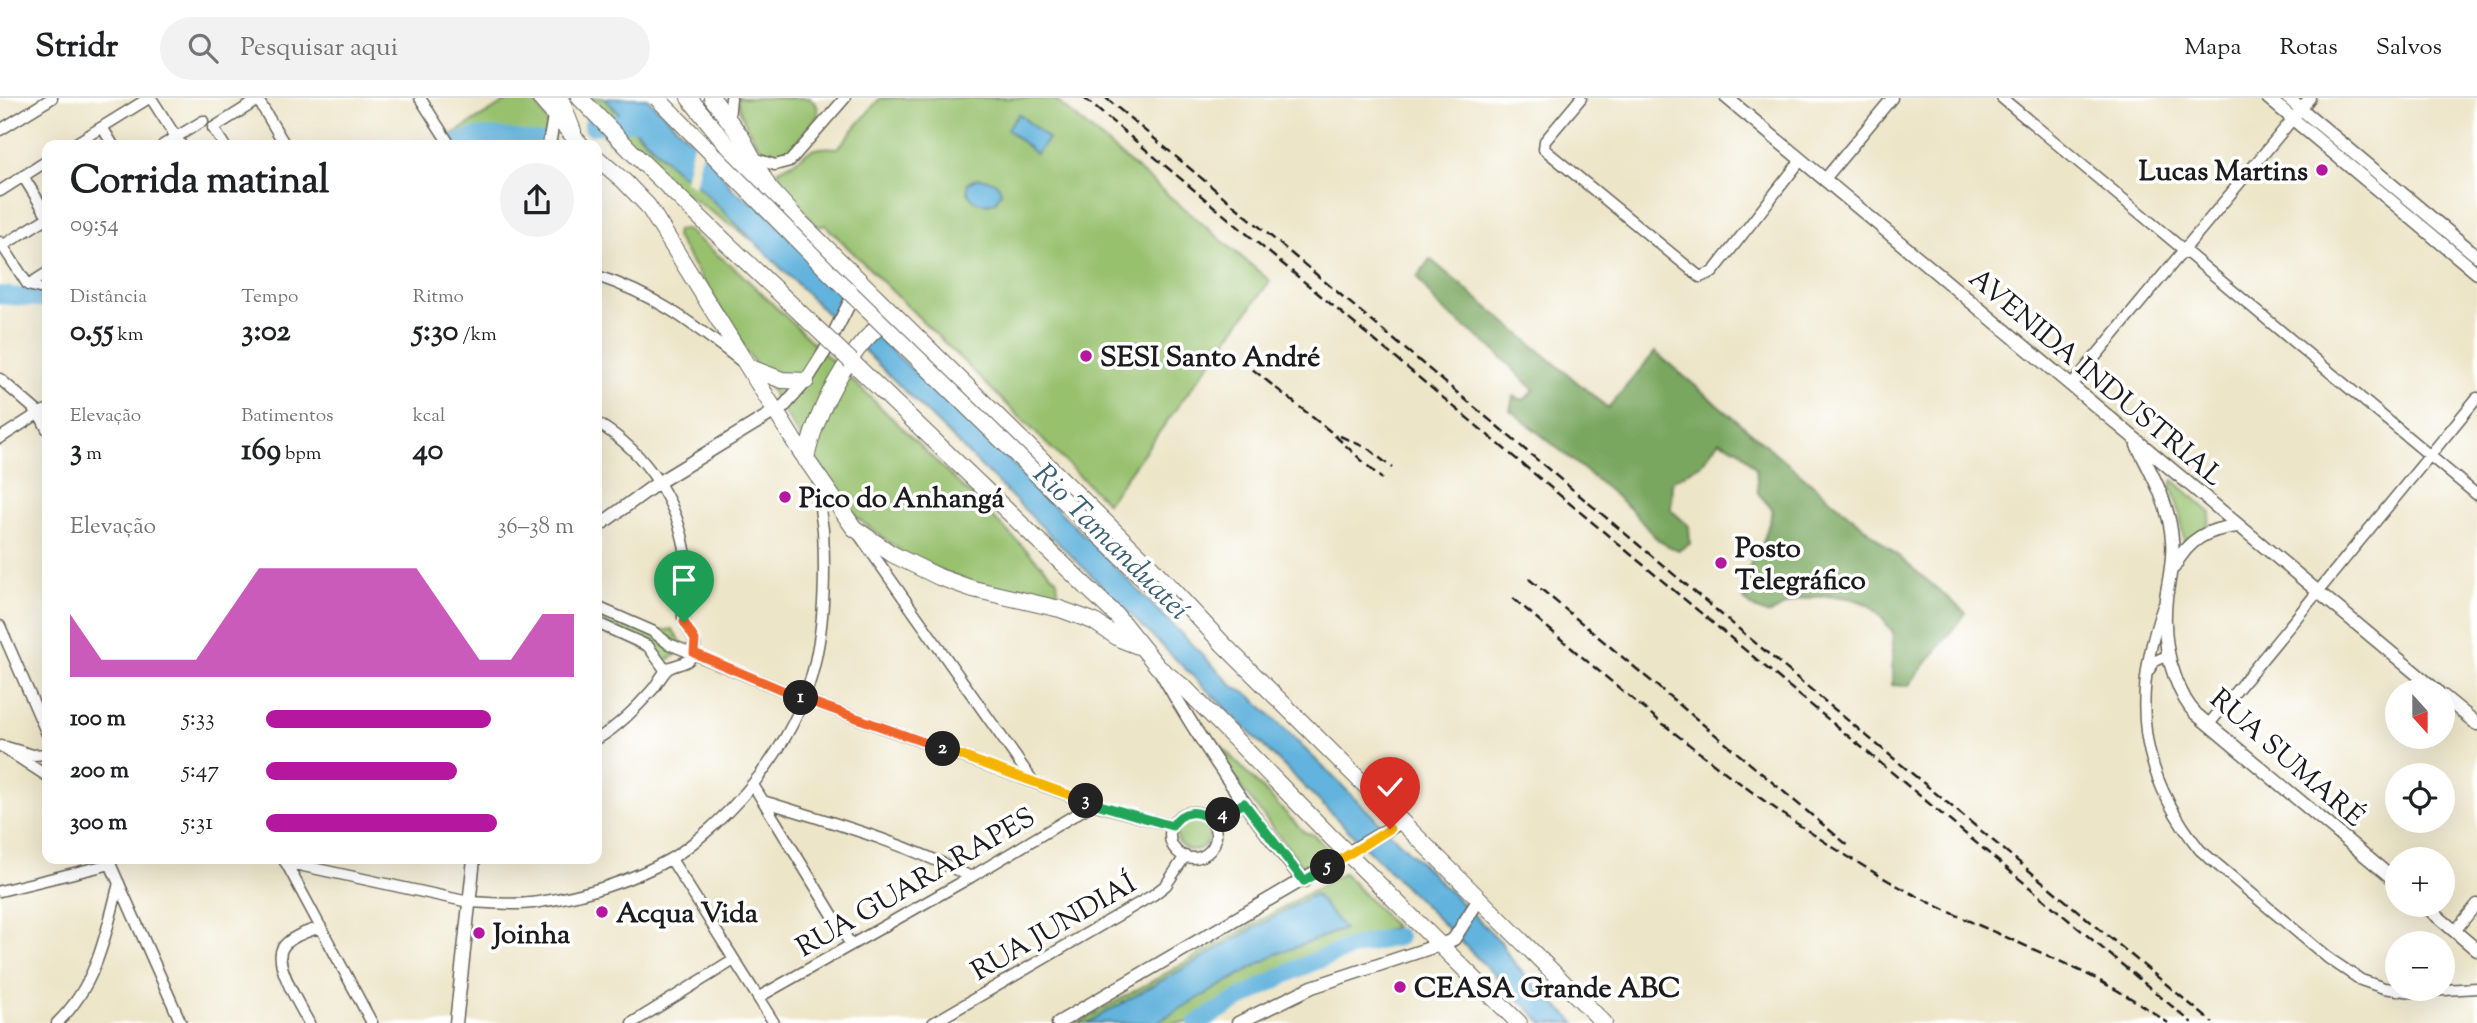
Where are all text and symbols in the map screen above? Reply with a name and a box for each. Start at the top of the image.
search box [160,17,650,80]
text: Stridr [35,24,118,72]
icon: search [184,29,222,67]
text: Pesquisar aqui [240,30,398,67]
text: Mapa [2184,31,2242,65]
text: Rotas [2280,31,2338,65]
text: Salvos [2376,31,2442,65]
place label: Lucas Martins [2139,153,2308,193]
text: Corrida matinal [70,156,329,210]
marker: Lucas Martins [2314,162,2330,178]
button: share [500,163,574,237]
text: 09:54 [70,209,119,242]
street label: AVENIDA INDUSTRIAL [1959,260,2231,497]
text: Distância [70,284,147,311]
text: Tempo [241,284,298,311]
text: Ritmo [413,284,464,311]
text: 0.55 [70,311,113,354]
text: 3:02 [241,311,291,354]
text: 5:30 [413,311,458,354]
text: km [113,322,144,349]
text: /km [458,322,497,349]
place label: SESI Santo André [1100,339,1320,379]
marker: SESI Santo André [1078,348,1094,364]
text: Elevação [70,403,141,430]
text: Batimentos [241,403,334,430]
text: kcal [413,403,445,430]
text: 3 [70,430,82,473]
text: 169 [241,430,281,473]
text: 40 [413,430,443,473]
text: m [82,441,102,468]
text: bpm [281,441,322,468]
water label: Rio Tamanduateí [1022,455,1199,631]
place label: Pico do Anhangá [799,480,1005,520]
marker: Pico do Anhangá [777,489,793,505]
text: Elevação [70,511,156,544]
text: 36–38 m [497,511,574,544]
place label: Posto Telegráfico [1735,530,1866,602]
pin [654,550,714,622]
marker: Posto Telegráfico [1713,555,1729,571]
icon: arrive [665,561,703,599]
north arrow [2385,679,2455,749]
map controls [2385,679,2455,1001]
pin: 1 [784,680,818,716]
street label: RUA SUMARÉ [2200,681,2372,838]
text: 1 [797,684,804,711]
text: 100 m [70,703,126,736]
text: 5:33 [182,703,214,736]
pin: 2 [926,732,960,766]
text: 2 [938,735,947,762]
text: 200 m [70,755,129,788]
text: 5:47 [182,755,219,788]
pin [1360,757,1420,829]
button: locate [2385,763,2455,833]
icon: check [1371,768,1409,806]
pin: 3 [1068,784,1104,818]
text: 3 [1082,787,1089,814]
pin: 4 [1206,798,1240,832]
street label: RUA GUARARAPES [789,799,1044,968]
text: 4 [1218,801,1227,828]
text: 300 m [70,807,127,840]
text: 5:31 [182,807,213,840]
button: + [2385,847,2455,917]
pin: 5 [1310,850,1346,884]
text: 5 [1324,853,1331,880]
street label: RUA JUNDIAÍ [964,865,1145,992]
place label: Acqua Vida [616,895,758,935]
marker: Acqua Vida [594,904,610,920]
place label: Joinha [491,916,570,956]
marker: Joinha [471,925,487,941]
button: − [2385,931,2455,1001]
place label: CEASA Grande ABC [1414,970,1681,1010]
marker: CEASA Grande ABC [1392,979,1408,995]

